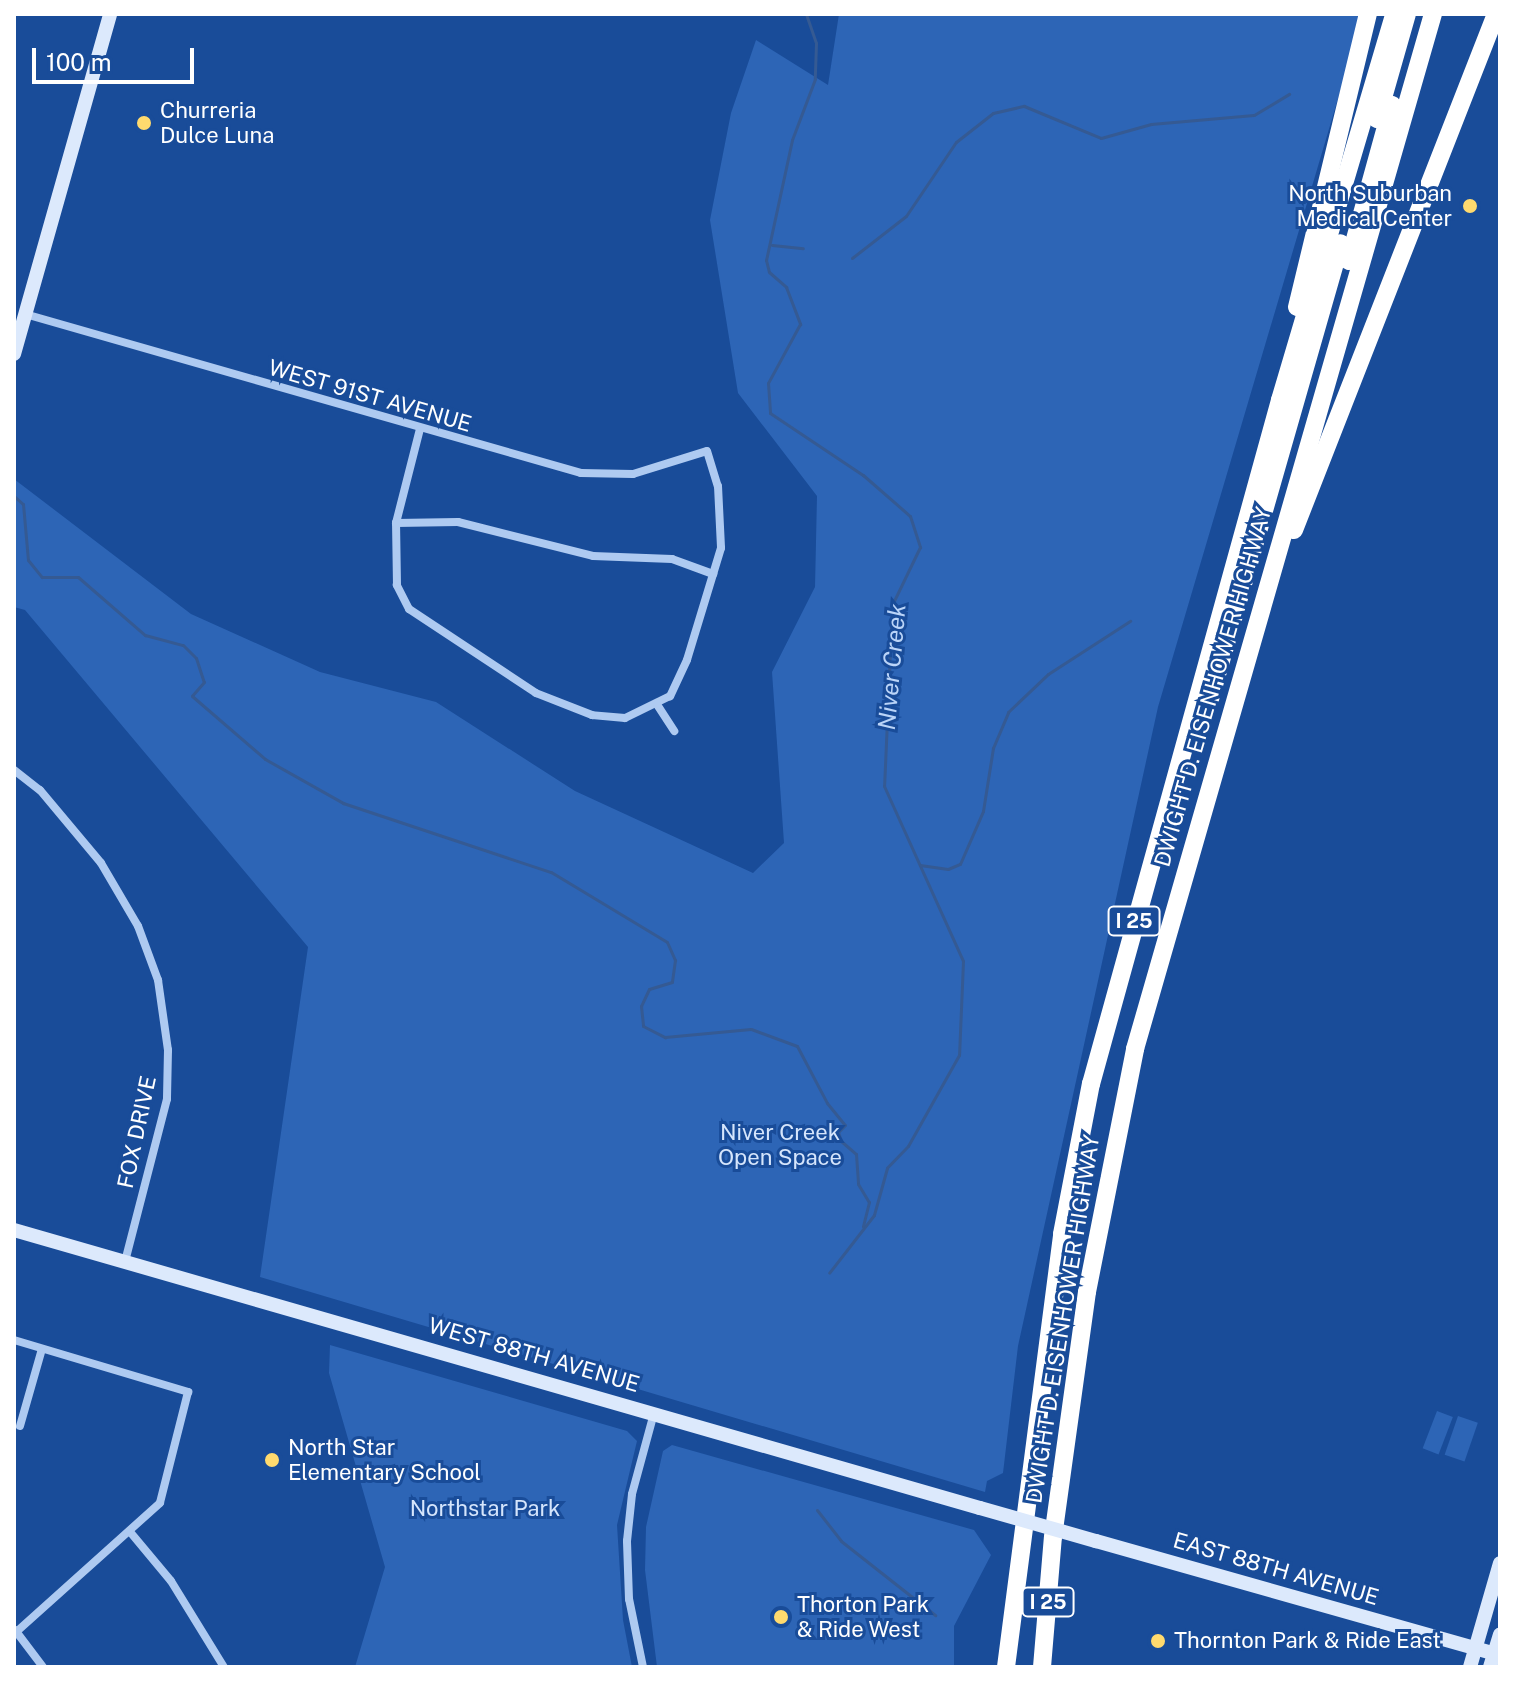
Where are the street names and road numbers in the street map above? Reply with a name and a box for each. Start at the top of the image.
street label: WEST 91ST AVENUE [265,354,475,438]
street label: DWIGHT D. EISENHOWER HIGHWAY [1149,504,1277,870]
road number: I 25 [1106,905,1162,937]
street label: FOX DRIVE [112,1073,162,1191]
street label: DWIGHT D. EISENHOWER HIGHWAY [1021,1133,1105,1505]
street label: WEST 88TH AVENUE [425,1312,643,1398]
street label: EAST 88TH AVENUE [1170,1527,1382,1611]
road number: I 25 [1020,1586,1076,1618]

